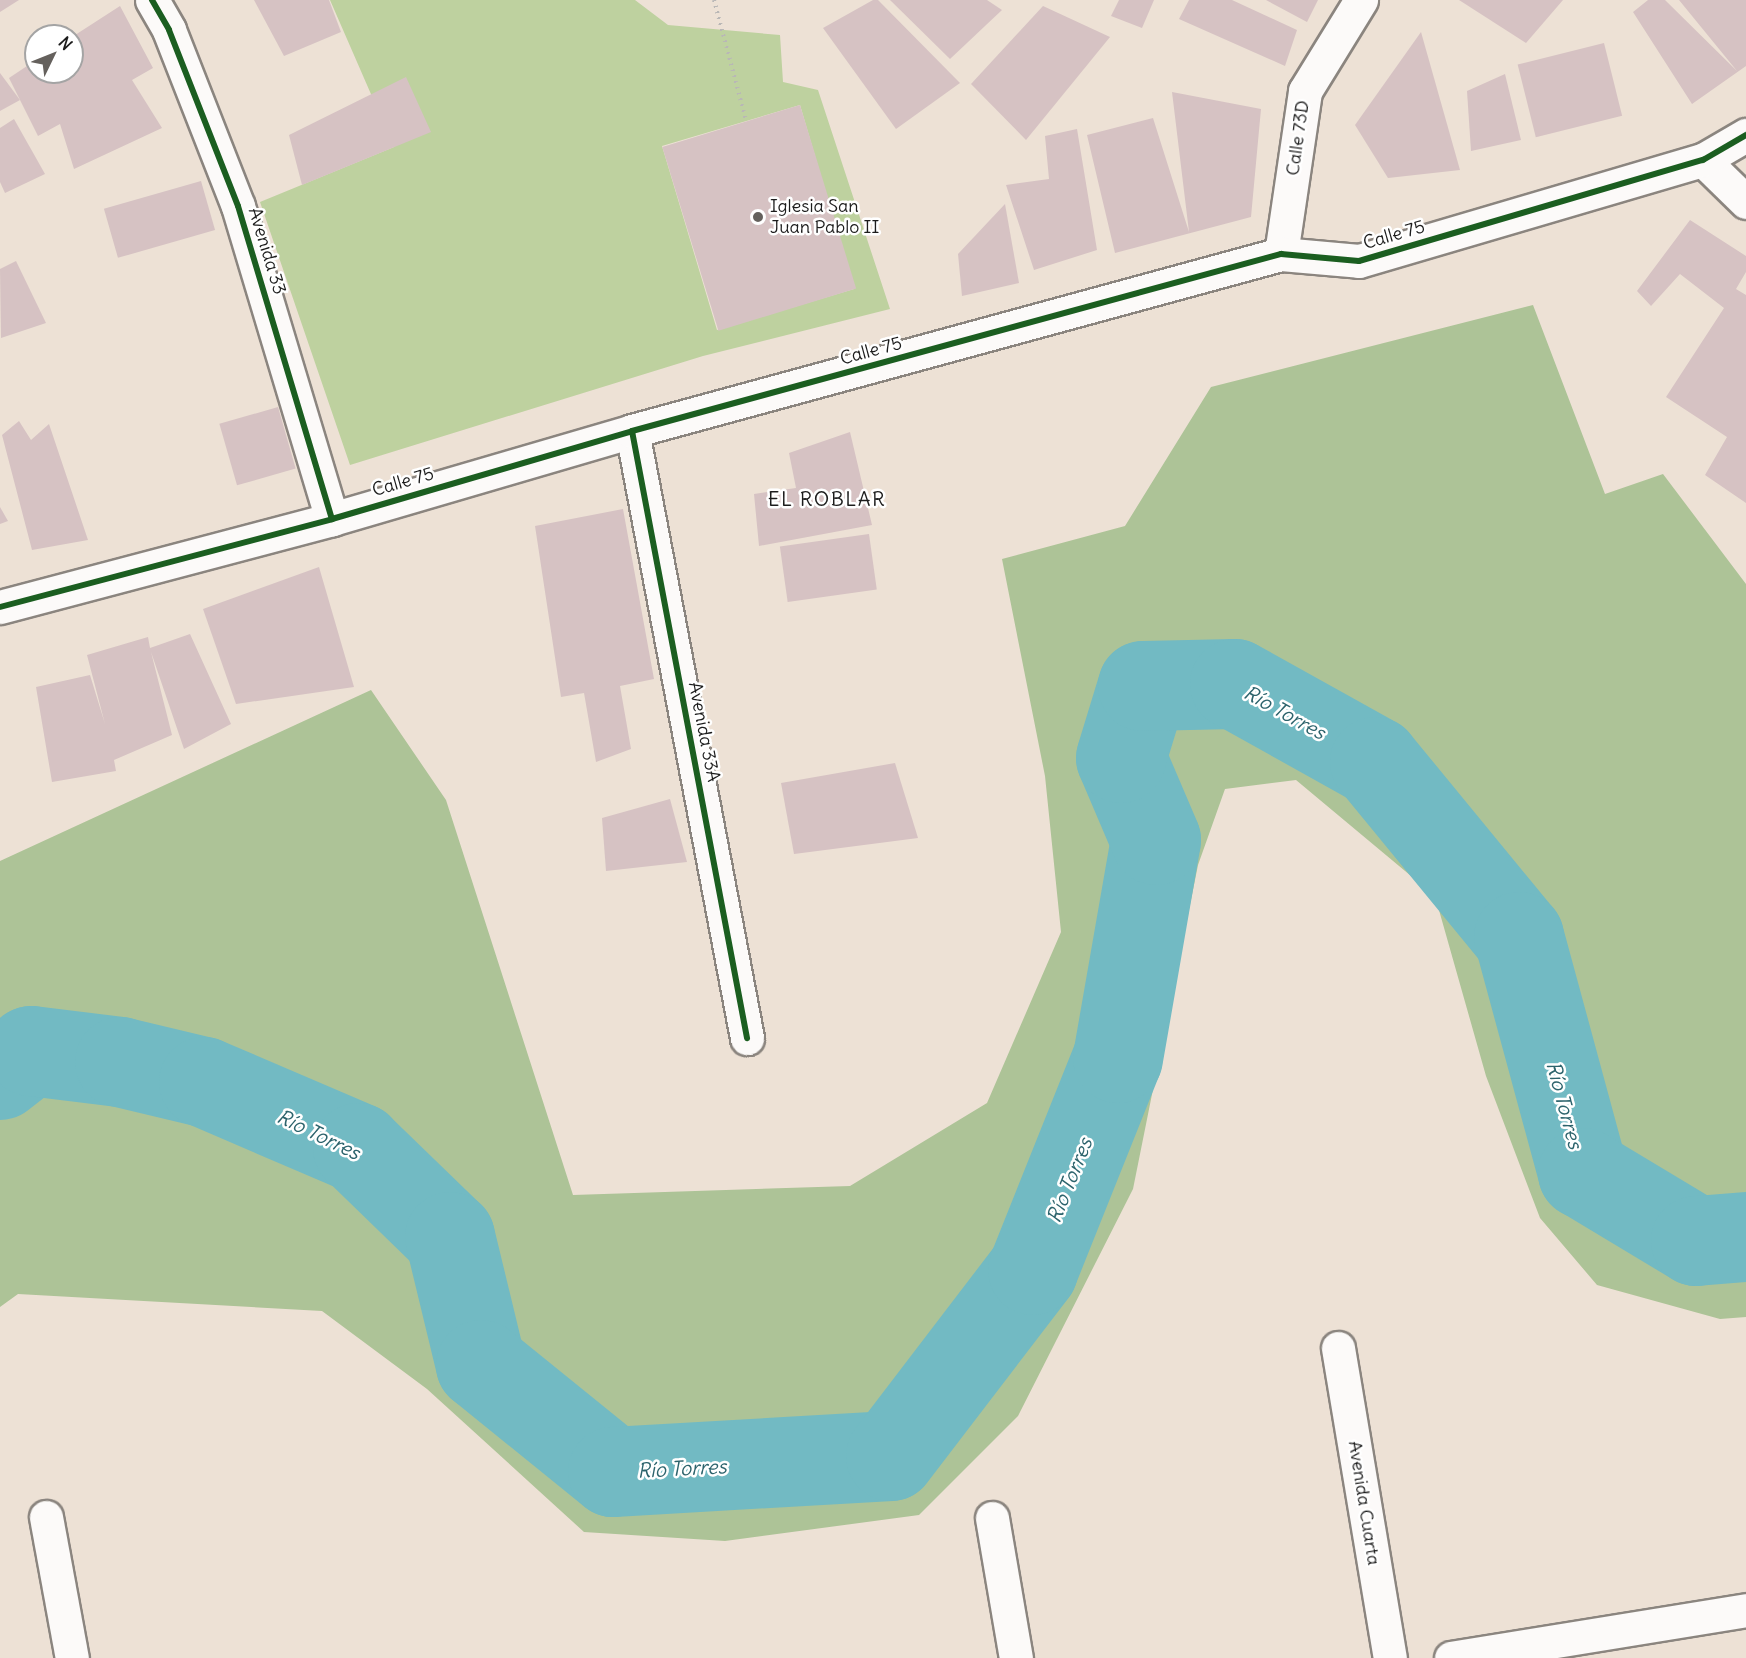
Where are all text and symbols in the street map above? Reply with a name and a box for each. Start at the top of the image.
north arrow [24,24,84,84]
text: N [55,32,77,54]
street label: Calle 73D [1282,99,1314,177]
place label: Iglesia San Juan Pablo II [770,196,879,238]
street label: Avenida 33 [244,205,290,297]
marker: Iglesia San Juan Pablo II [751,210,765,224]
street label: Calle 75 [1361,216,1427,254]
street label: Calle 75 [838,332,904,370]
street label: Calle 75 [370,463,436,501]
district label: EL ROBLAR [768,486,886,510]
street label: Avenida 33A [684,680,724,784]
water label: Río Torres [1240,680,1330,744]
water label: Río Torres [1542,1059,1588,1151]
water label: Río Torres [274,1104,364,1164]
water label: Río Torres [1041,1134,1097,1226]
street label: Avenida Cuarta [1344,1439,1384,1567]
water label: Río Torres [637,1454,727,1482]

